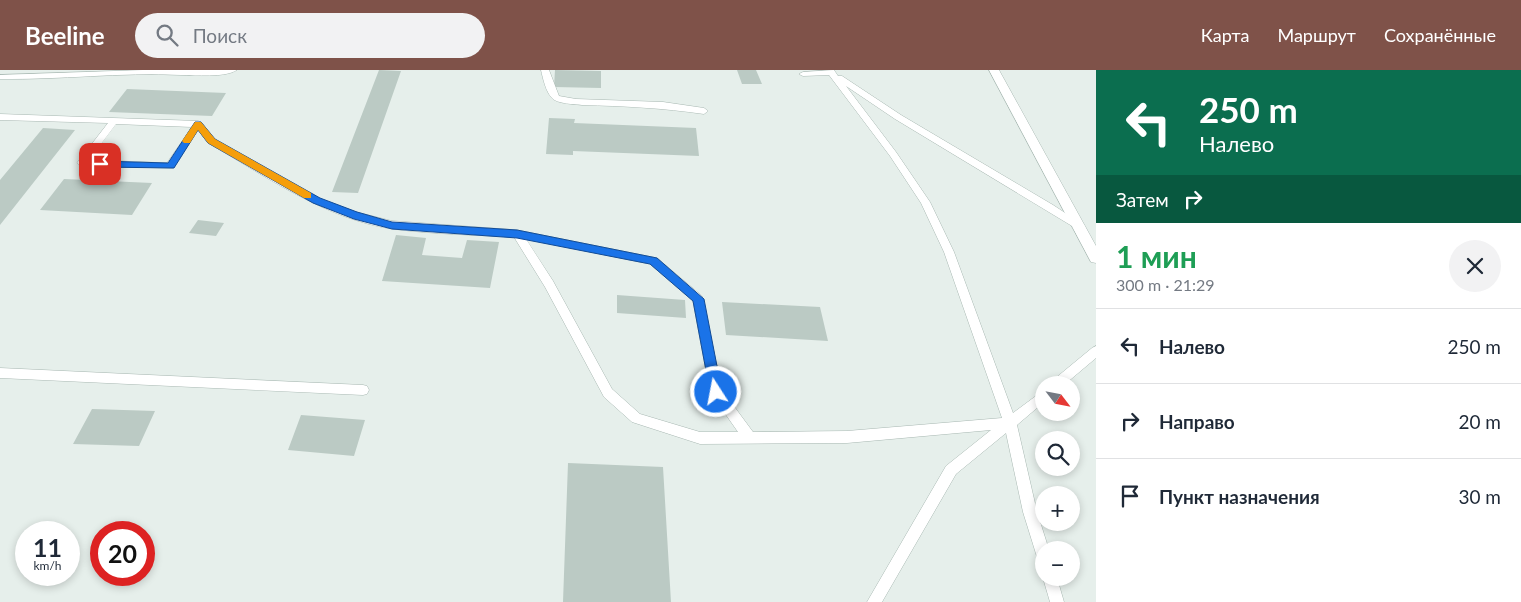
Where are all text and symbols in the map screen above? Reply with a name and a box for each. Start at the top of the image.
search box [135,13,485,58]
text: Beeline [25,21,105,50]
icon: search [153,21,181,49]
text: Поиск [193,24,247,47]
text: Карта [1201,24,1249,46]
text: Маршрут [1277,24,1356,46]
text: Сохранённые [1384,24,1496,46]
text: 250 m [1199,88,1298,130]
icon: left [1116,90,1181,155]
text: Налево [1199,130,1274,157]
pin [79,143,121,185]
icon: arrive [86,150,114,178]
icon: right [1179,185,1207,213]
text: Затем [1116,188,1169,211]
text: 1 мин [1116,238,1197,274]
button: close [1449,240,1501,292]
text: 300 m · 21:29 [1116,275,1215,294]
icon: left [1116,332,1144,360]
text: Налево [1159,335,1225,358]
text: 250 m [1447,335,1501,358]
position arrow [689,365,741,417]
north arrow [1035,376,1080,421]
map controls [1035,376,1080,586]
icon: right [1116,407,1144,435]
text: Направо [1159,410,1235,433]
text: 20 m [1458,410,1501,433]
button: search [1035,431,1080,476]
icon: arrive [1116,482,1144,510]
text: Пункт назначения [1159,485,1320,508]
text: 30 m [1458,485,1501,508]
button: + [1035,486,1080,531]
speed limit sign: 20 [90,521,155,586]
text: 11 [33,532,62,562]
button: − [1035,541,1080,586]
text: km/h [33,558,62,573]

